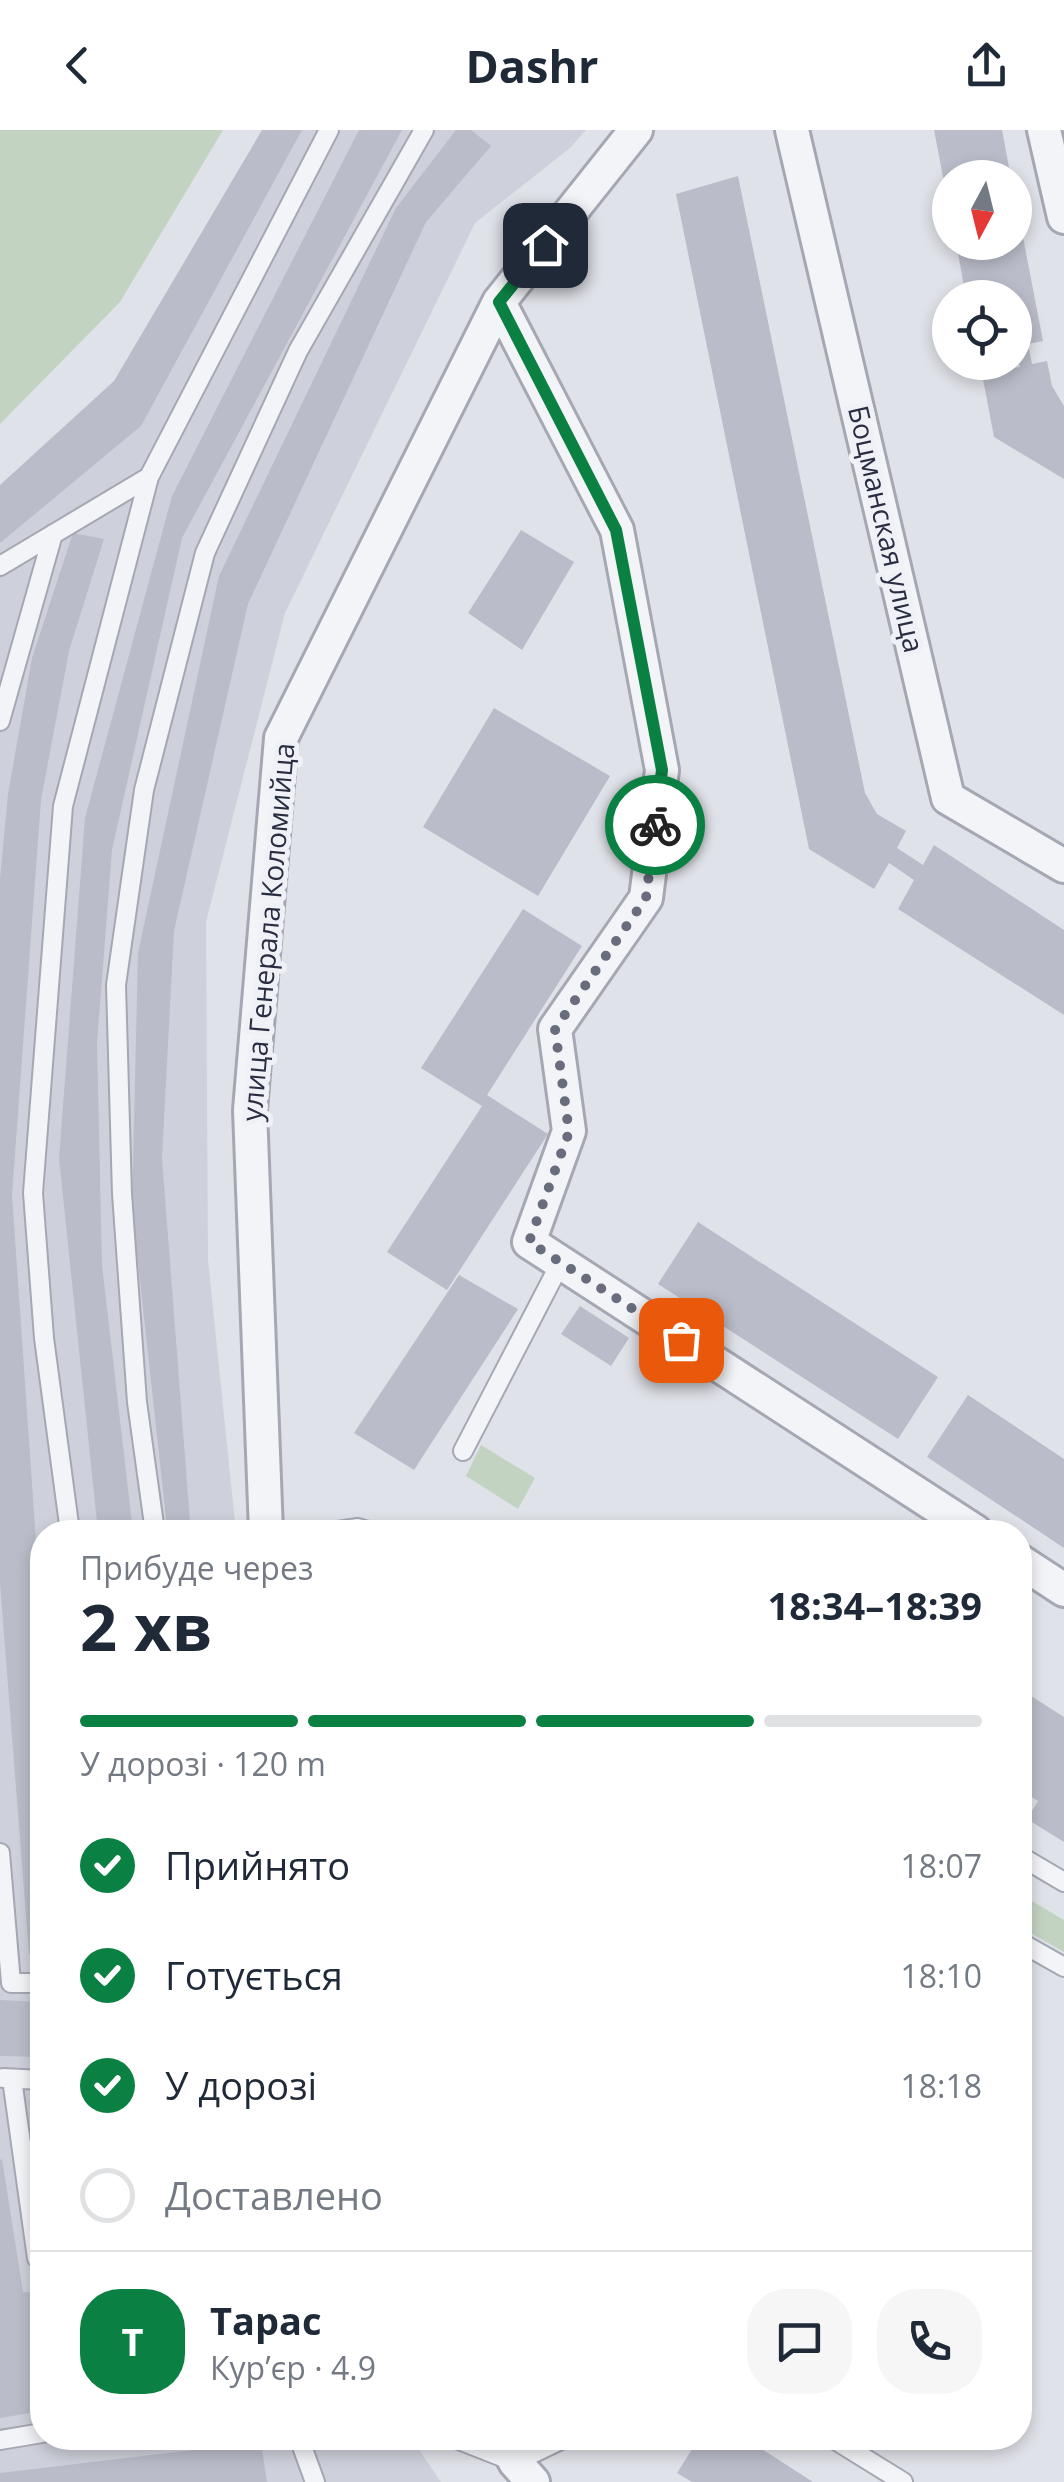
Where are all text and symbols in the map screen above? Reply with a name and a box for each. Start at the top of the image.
text: Dashr [466,35,598,96]
icon: back [50,38,105,93]
icon: share [959,38,1014,93]
north arrow [932,160,1032,260]
map controls [932,160,1032,380]
pin [503,203,588,288]
icon: home [518,218,573,273]
button: locate [932,280,1032,380]
street label: Боцманская улица [840,402,934,656]
street label: улица Генерала Коломийца [232,741,302,1123]
courier [605,775,705,875]
icon: bike [628,798,683,853]
pin [639,1298,724,1383]
icon: bag [654,1313,709,1368]
text: Прибуде через [80,1546,313,1589]
text: 18:34–18:39 [768,1579,982,1631]
text: 2 хв [80,1582,213,1670]
text: У дорозі · 120 m [80,1742,326,1785]
icon: check [80,1838,135,1893]
text: Прийнято [165,1839,350,1891]
text: 18:07 [900,1844,982,1887]
icon: check [80,1948,135,2003]
text: Готується [165,1949,343,2001]
text: 18:10 [900,1954,982,1997]
icon: check [80,2058,135,2113]
text: У дорозі [165,2059,317,2111]
text: 18:18 [900,2064,982,2107]
text: Доставлено [165,2169,383,2221]
button: chat [747,2289,852,2394]
button: phone [877,2289,982,2394]
text: Тарас [210,2294,322,2346]
text: Т [121,2315,144,2367]
text: Кур’єр · 4.9 [210,2346,376,2389]

